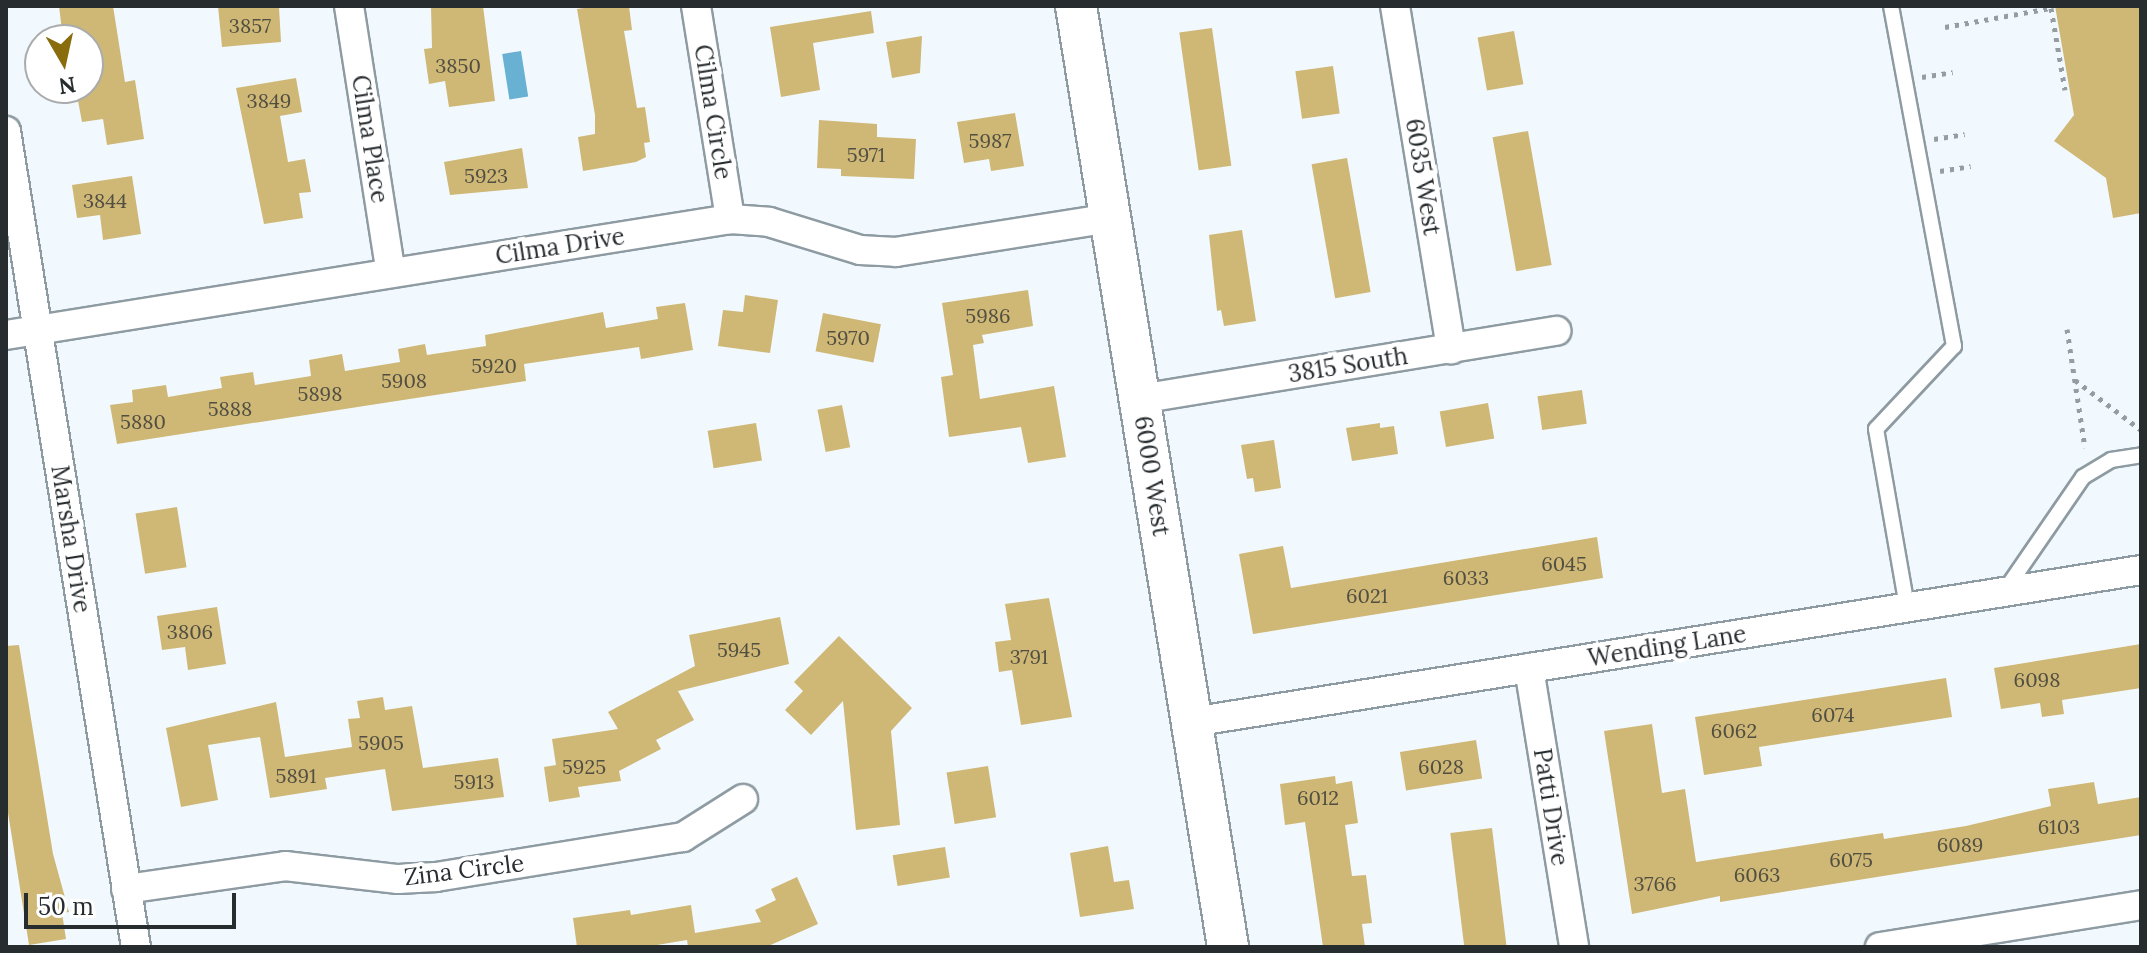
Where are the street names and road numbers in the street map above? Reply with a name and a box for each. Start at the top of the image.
street label: Cilma Circle [688,42,738,182]
street label: Cilma Place [346,73,394,205]
street label: 6035 West [1400,117,1446,237]
street label: Cilma Drive [493,222,627,270]
street label: 3815 South [1286,341,1410,389]
street label: 6000 West [1128,414,1176,538]
street label: Marsha Drive [45,463,97,615]
street label: Wending Lane [1586,619,1748,673]
street label: Patti Drive [1528,746,1574,868]
street label: Zina Circle [402,848,526,892]

